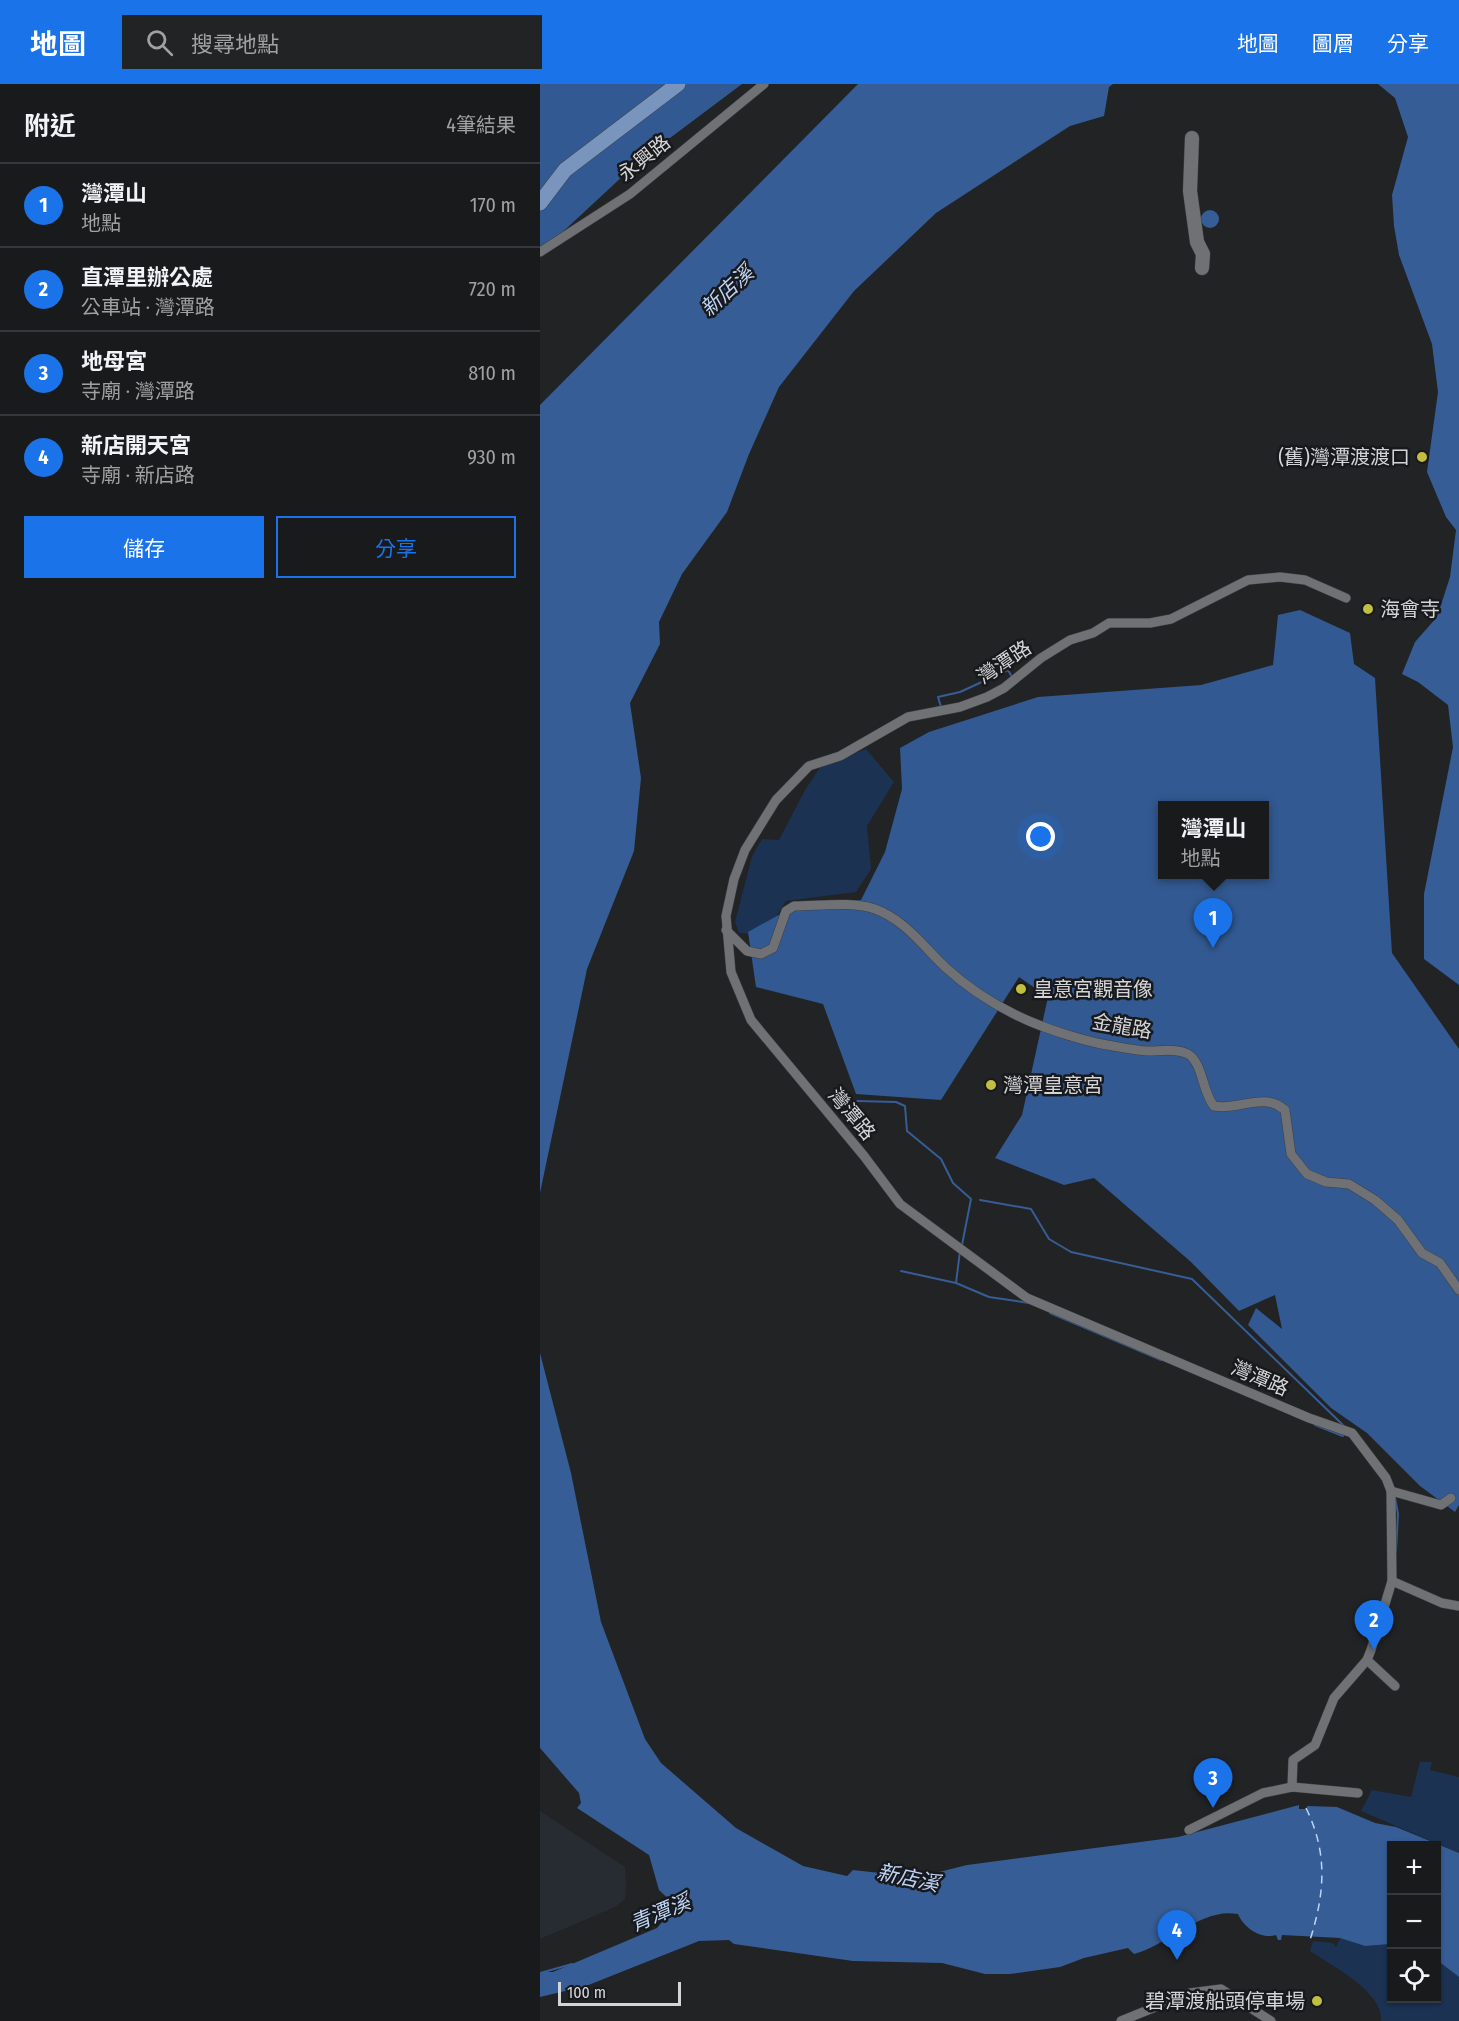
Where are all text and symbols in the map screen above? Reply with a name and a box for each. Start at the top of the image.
search box [122,15,542,69]
icon: search [143,26,176,59]
text: 地圖 [30,28,86,61]
text: 搜尋地點 [191,31,279,58]
text: 地圖 [1237,31,1279,57]
text: 圖層 [1312,31,1354,57]
text: 分享 [1387,31,1429,57]
text: 附近 [24,111,76,142]
text: 4筆結果 [446,113,516,137]
street label: 永興路 [613,130,675,186]
text: 灣潭山 [81,180,147,207]
text: 1 [39,193,48,217]
text: 170 m [470,193,516,217]
text: 地點 [81,211,121,235]
water label: 新店溪 [695,258,761,322]
text: 直潭里辦公處 [81,264,213,291]
text: 2 [39,277,48,301]
text: 720 m [469,277,516,301]
text: 公車站 · 灣潭路 [81,295,215,319]
text: 地母宮 [81,348,147,375]
text: 3 [39,361,48,385]
text: 810 m [468,361,516,385]
text: 寺廟 · 灣潭路 [81,379,195,403]
text: 新店開天宮 [81,432,191,459]
text: 4 [38,445,49,469]
text: 930 m [467,445,516,469]
place label: (舊)灣潭渡渡口 [1278,445,1410,469]
marker: (舊)灣潭渡渡口 [1415,450,1429,464]
text: 寺廟 · 新店路 [81,463,195,487]
button: 儲存 [24,516,264,578]
button: 分享 [276,516,516,578]
place label: 海會寺 [1380,597,1440,621]
marker: 海會寺 [1361,602,1375,616]
street label: 灣潭路 [972,635,1036,689]
popup [1158,801,1269,879]
text: 灣潭山 [1180,815,1247,842]
your location [1026,822,1055,851]
text: 地點 [1180,846,1220,870]
pin: 1 [1194,898,1232,948]
place label: 皇意宮觀音像 [1033,977,1153,1001]
marker: 皇意宮觀音像 [1014,982,1028,996]
street label: 金龍路 [1090,1009,1154,1043]
place label: 灣潭皇意宮 [1003,1073,1103,1097]
marker: 灣潭皇意宮 [984,1078,998,1092]
street label: 灣潭路 [824,1083,880,1145]
street label: 灣潭路 [1228,1355,1292,1401]
pin: 2 [1354,1600,1394,1650]
pin: 3 [1194,1758,1232,1808]
map controls [1387,1841,1441,2003]
button: + [1387,1841,1441,1895]
water label: 新店溪 [874,1859,944,1898]
water label: 青潭溪 [626,1888,697,1937]
button: − [1387,1895,1441,1949]
pin: 4 [1158,1910,1196,1960]
button: locate [1387,1949,1441,2003]
scale bar [558,1979,681,2006]
text: 100 m [567,1983,606,2002]
place label: 碧潭渡船頭停車場 [1145,1989,1305,2013]
marker: 碧潭渡船頭停車場 [1310,1994,1324,2008]

